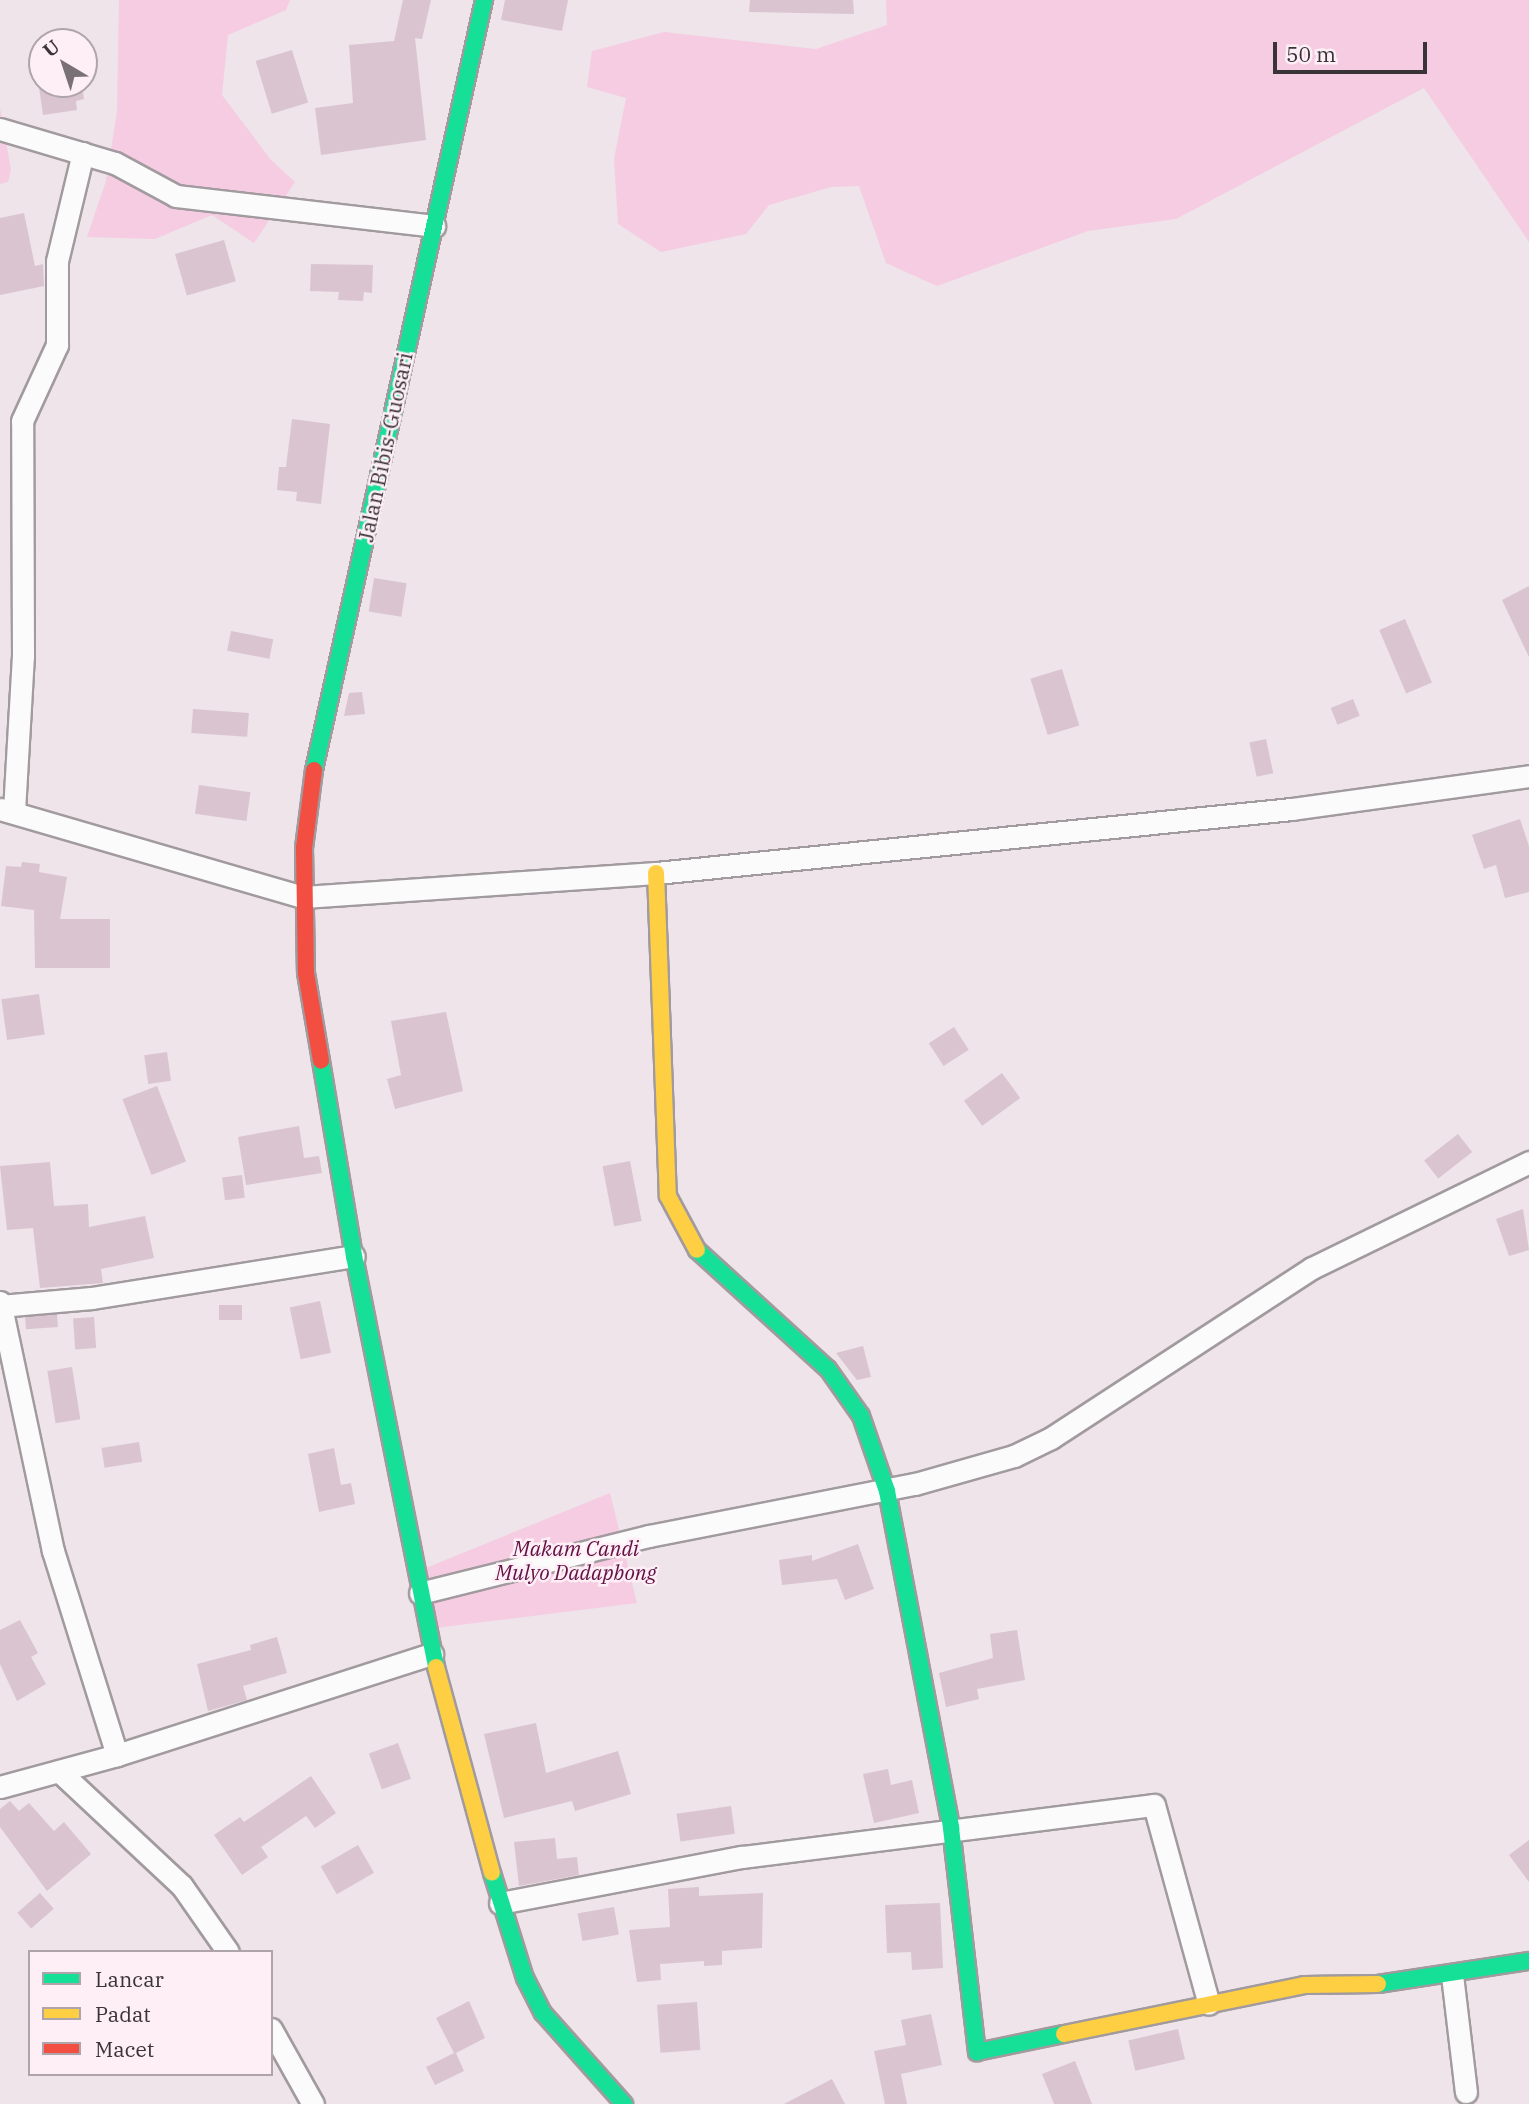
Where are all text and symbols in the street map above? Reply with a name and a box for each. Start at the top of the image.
north arrow [28,28,98,98]
scale bar [1277,28,1431,72]
text: U [38,34,64,62]
text: 50 m [1286,40,1336,68]
street label: Jalan Bibis-Guosari [353,350,417,544]
park label: Makam Candi Mulyo Dadapbong [495,1535,657,1585]
legend [28,1950,273,2076]
text: Lancar [95,1965,164,1993]
text: Padat [95,2000,151,2028]
text: Macet [95,2035,154,2063]

